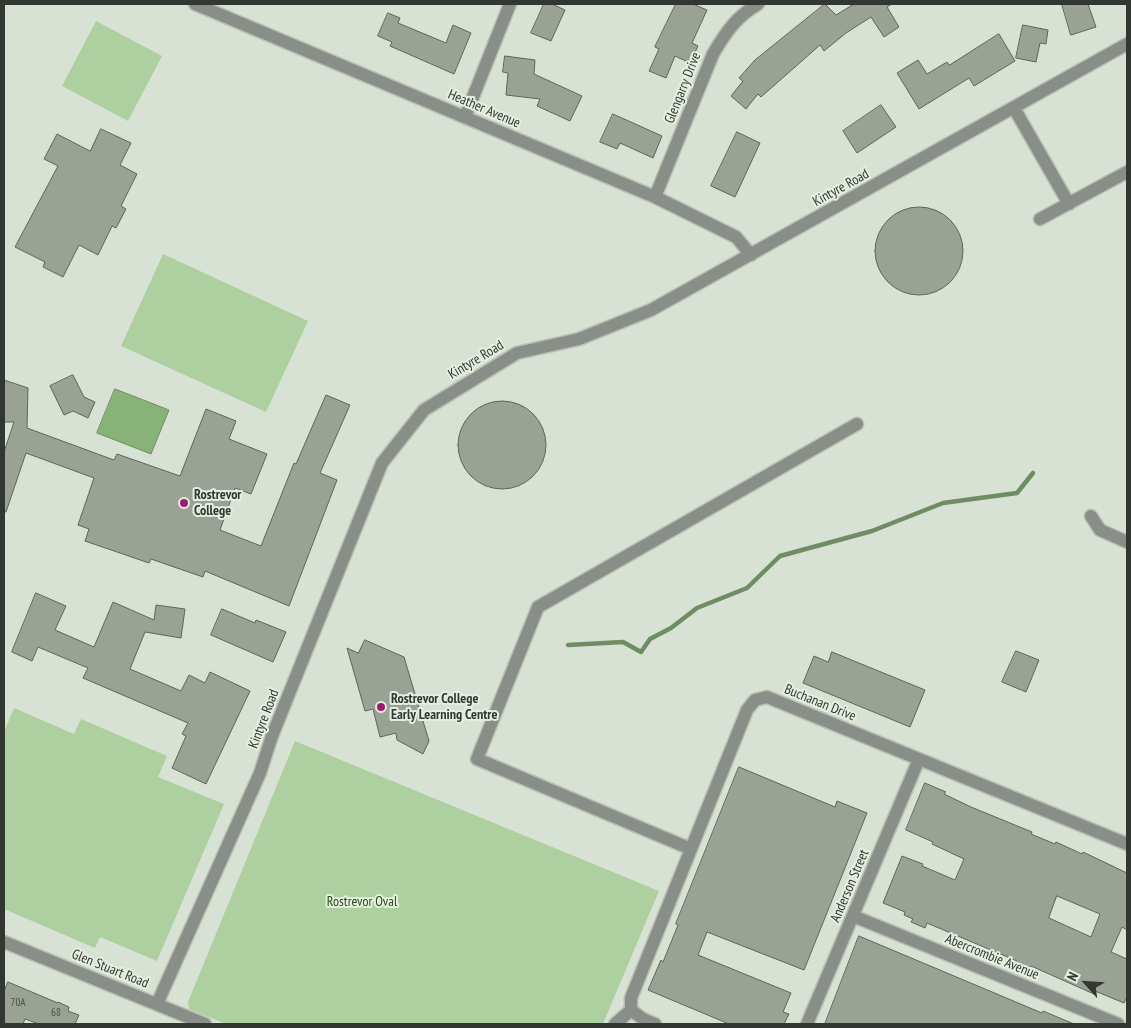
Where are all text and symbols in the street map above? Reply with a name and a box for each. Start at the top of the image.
street label: Glengarry Drive [661,50,705,126]
street label: Heather Avenue [445,86,523,132]
street label: Kintyre Road [810,166,872,210]
street label: Kintyre Road [445,337,507,383]
place label: Rostrevor College [194,487,241,520]
marker: Rostrevor College [178,497,190,509]
street label: Buchanan Drive [782,681,858,725]
street label: Kintyre Road [245,687,283,751]
place label: Rostrevor College Early Learning Centre [391,691,497,724]
marker: Rostrevor College Early Learning Centre [375,701,387,713]
street label: Anderson Street [827,847,873,925]
park label: Rostrevor Oval [327,894,397,910]
street label: Abercrombie Avenue [943,931,1041,983]
street label: Glen Stuart Road [69,946,151,992]
north arrow [1061,958,1111,1008]
text: N [1063,969,1082,984]
house number: 70A [10,996,26,1010]
house number: 68 [51,1006,61,1020]

